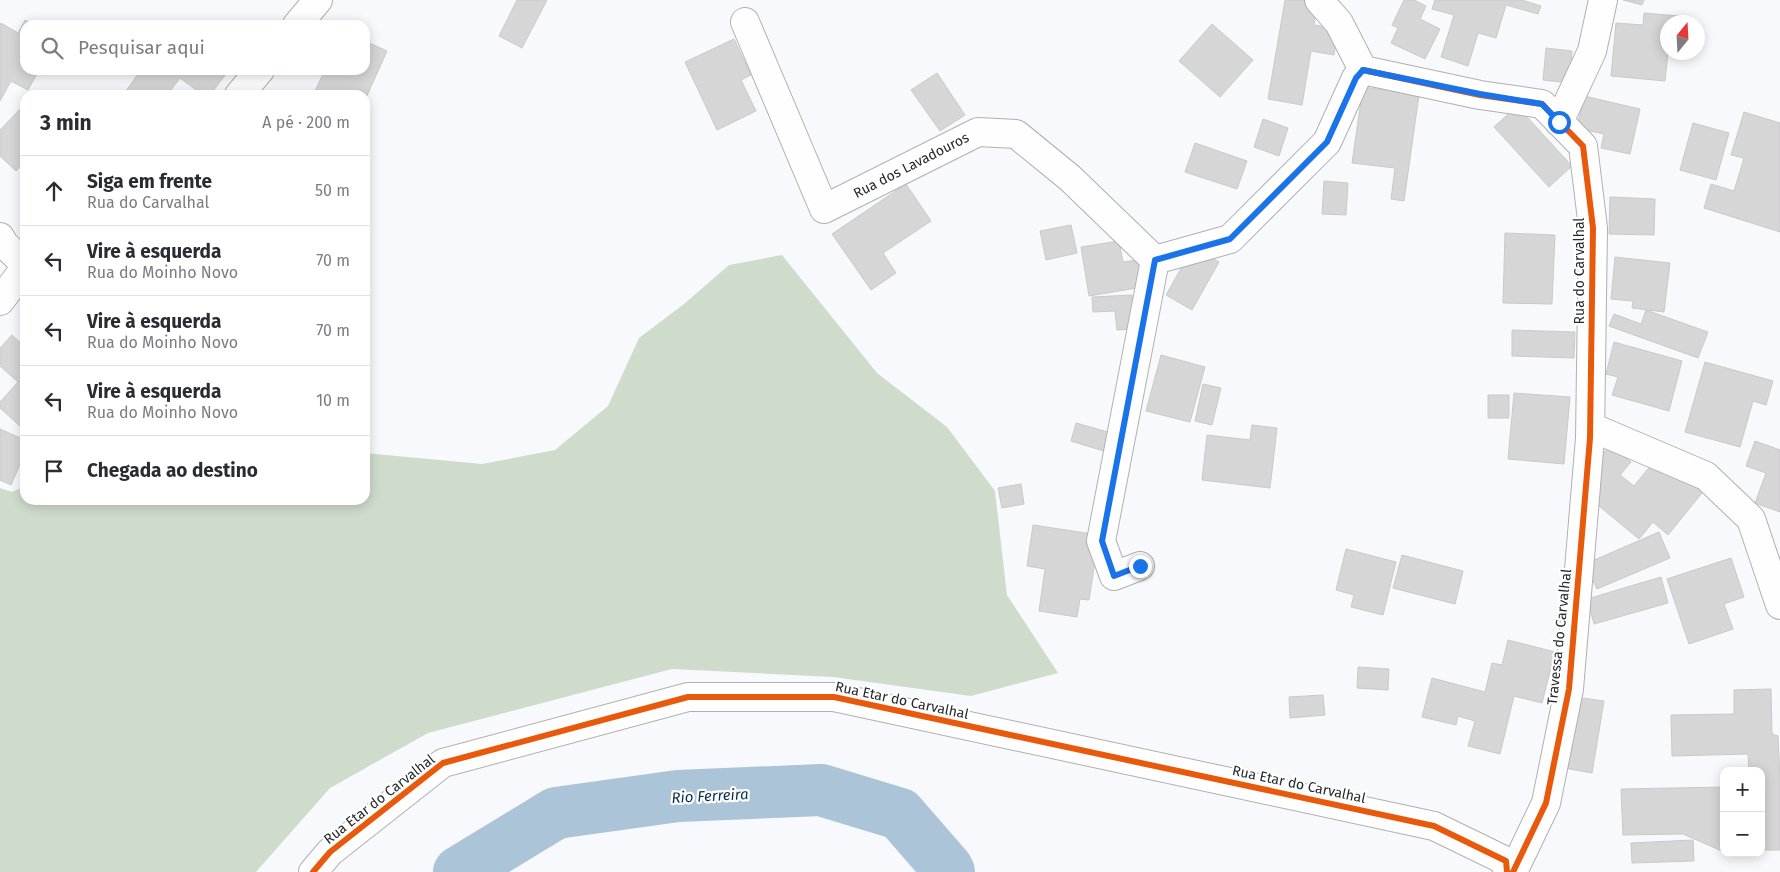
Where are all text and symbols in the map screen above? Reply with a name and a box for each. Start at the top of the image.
north arrow [1660,15,1705,60]
search box [20,20,370,75]
icon: search [38,34,66,62]
text: Pesquisar aqui [78,36,205,59]
text: 3 min [40,110,92,136]
route start [1548,111,1571,134]
text: A pé · 200 m [262,113,350,132]
street label: Rua dos Lavadouros [850,129,972,202]
text: Siga em frente [87,170,212,193]
icon: ahead [40,177,68,205]
text: 50 m [315,181,350,200]
text: Rua do Carvalhal [87,193,209,212]
street label: Rua do Carvalhal [1571,218,1588,324]
text: Vire à esquerda [87,240,221,263]
icon: left [40,247,68,275]
text: 70 m [316,251,350,270]
text: Rua do Moinho Novo [87,263,238,282]
text: Vire à esquerda [87,310,221,333]
icon: left [40,317,68,345]
text: 70 m [316,321,350,340]
text: Rua do Moinho Novo [87,333,238,352]
text: Vire à esquerda [87,380,221,403]
icon: left [40,387,68,415]
text: 10 m [316,391,350,410]
text: Rua do Moinho Novo [87,403,238,422]
icon: arrive [40,457,68,485]
text: Chegada ao destino [87,459,258,482]
route end [1129,555,1152,578]
street label: Travessa do Carvalhal [1544,568,1575,706]
street label: Rua Etar do Carvalhal [834,678,970,723]
street label: Rua Etar do Carvalhal [321,751,438,848]
street label: Rua Etar do Carvalhal [1231,762,1367,807]
map controls [1720,767,1765,857]
button: + [1720,767,1765,812]
water label: Rio Ferreira [671,785,749,807]
button: − [1720,812,1765,857]

